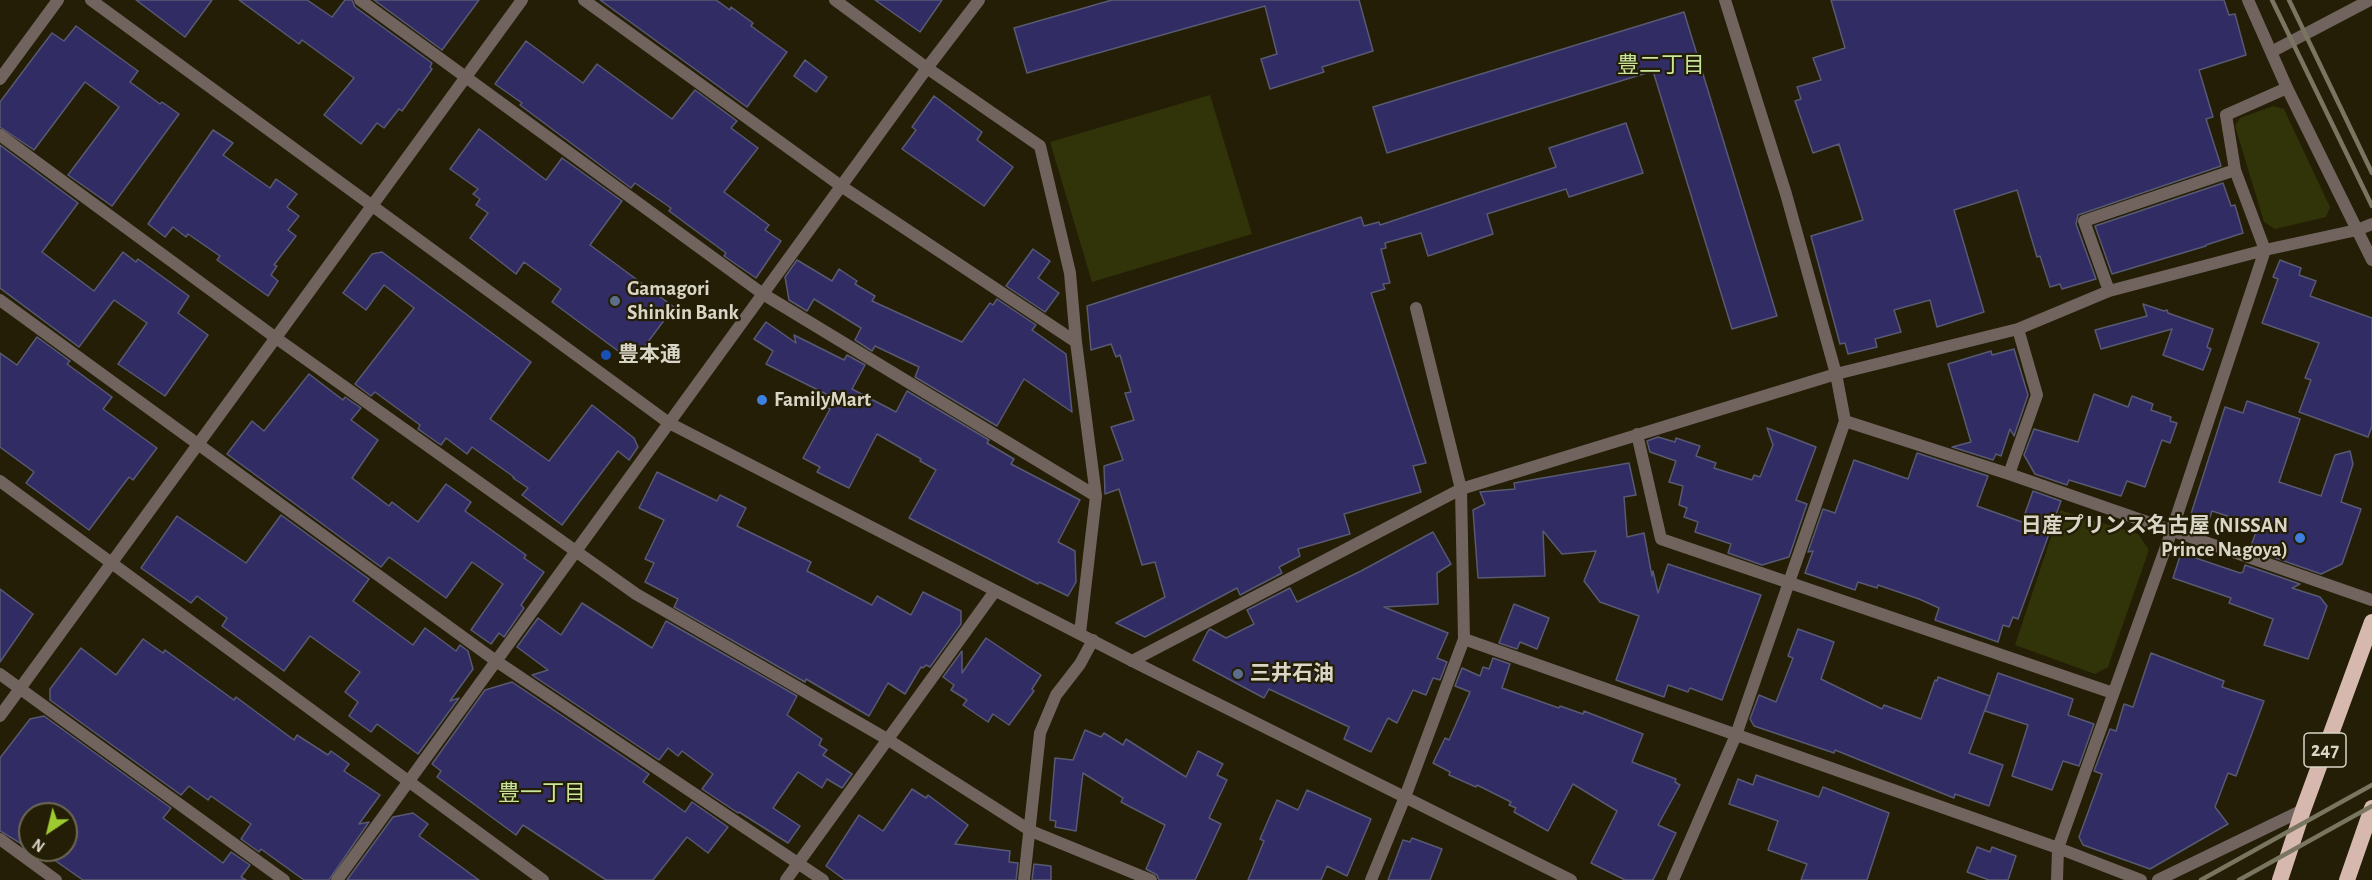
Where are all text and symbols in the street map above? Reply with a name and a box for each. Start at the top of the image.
district label: 豊二丁目 [1617,52,1705,78]
place label: Gamagori Shinkin Bank [627,276,739,326]
marker: Gamagori Shinkin Bank [608,294,622,308]
place label: 豊本通 [618,342,681,368]
marker: 豊本通 [599,348,613,362]
place label: FamilyMart [774,387,871,413]
marker: FamilyMart [755,393,769,407]
place label: 日産プリンス名古屋 (NISSAN Prince Nagoya) [2021,513,2288,563]
marker: 日産プリンス名古屋 (NISSAN Prince Nagoya) [2293,531,2307,545]
place label: 三井石油 [1250,661,1334,687]
marker: 三井石油 [1231,667,1245,681]
road number: 247 [2304,733,2346,767]
district label: 豊一丁目 [498,780,586,806]
north arrow [18,802,78,862]
text: N [30,835,48,855]

